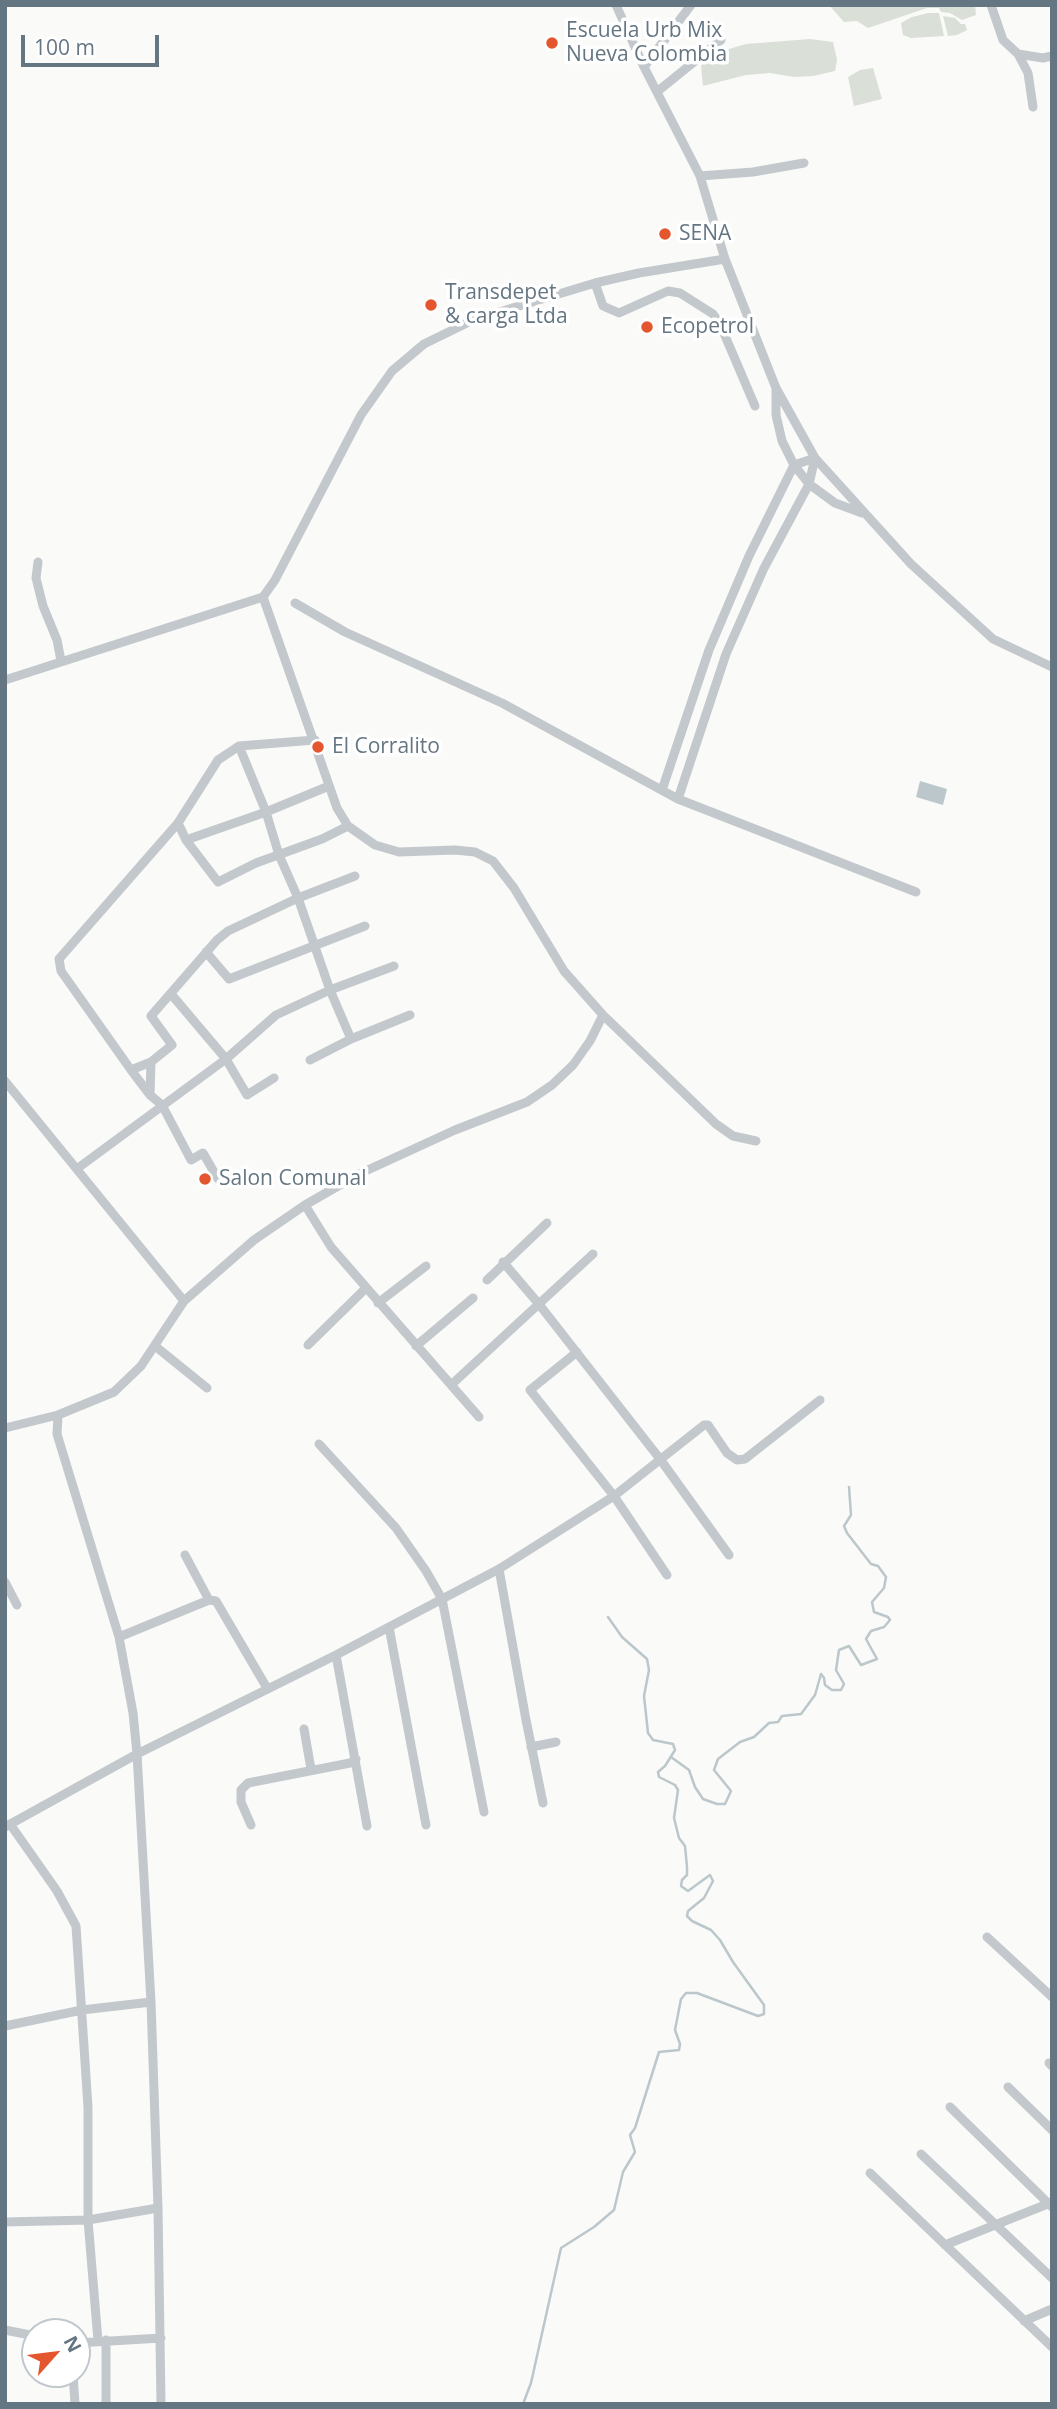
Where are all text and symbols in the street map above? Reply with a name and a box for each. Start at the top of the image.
place label: Escuela Urb Mix Nueva Colombia [566,18,727,68]
scale bar [24,21,163,65]
text: 100 m [34,33,95,61]
marker: Escuela Urb Mix Nueva Colombia [544,35,560,51]
place label: SENA [679,221,731,247]
marker: SENA [657,226,673,242]
place label: Transdepet & carga Ltda [445,280,568,330]
marker: Transdepet & carga Ltda [423,297,439,313]
place label: Ecopetrol [661,314,754,340]
marker: Ecopetrol [639,319,655,335]
place label: El Corralito [332,734,440,760]
marker: El Corralito [310,739,326,755]
place label: Salon Comunal [219,1166,366,1192]
marker: Salon Comunal [197,1171,213,1187]
north arrow [21,2318,91,2388]
text: N [58,2331,88,2357]

